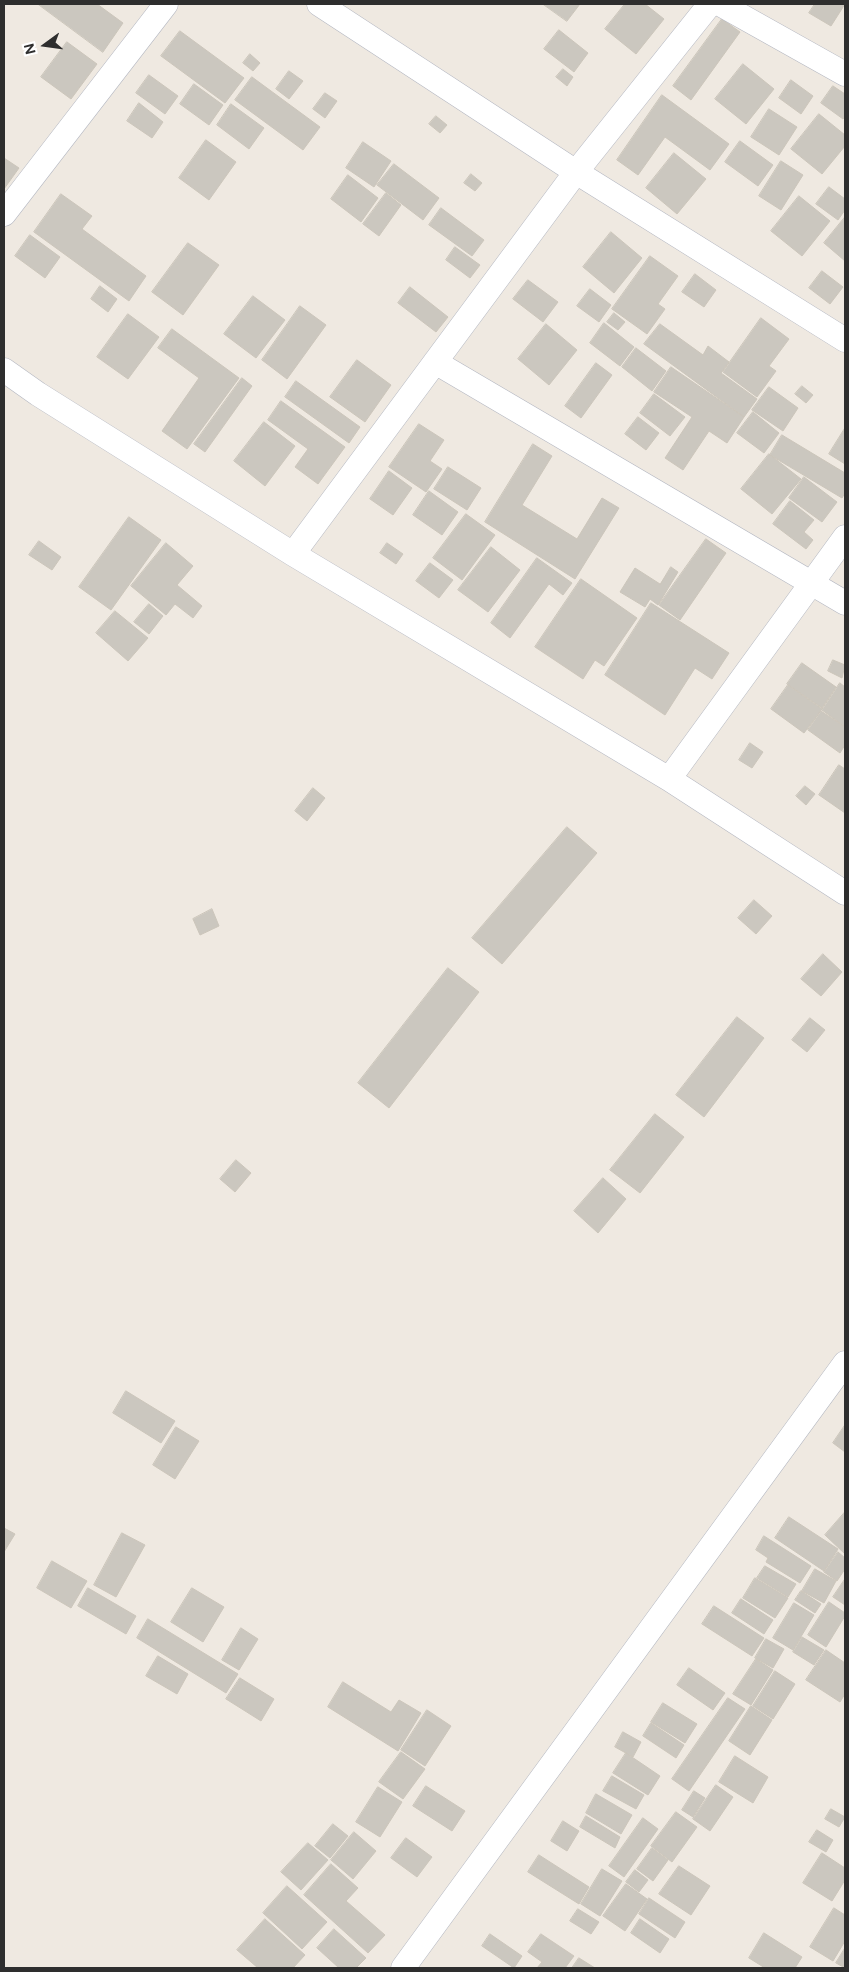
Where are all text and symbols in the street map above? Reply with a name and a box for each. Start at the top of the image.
north arrow [20,20,70,70]
text: N [20,41,40,56]

